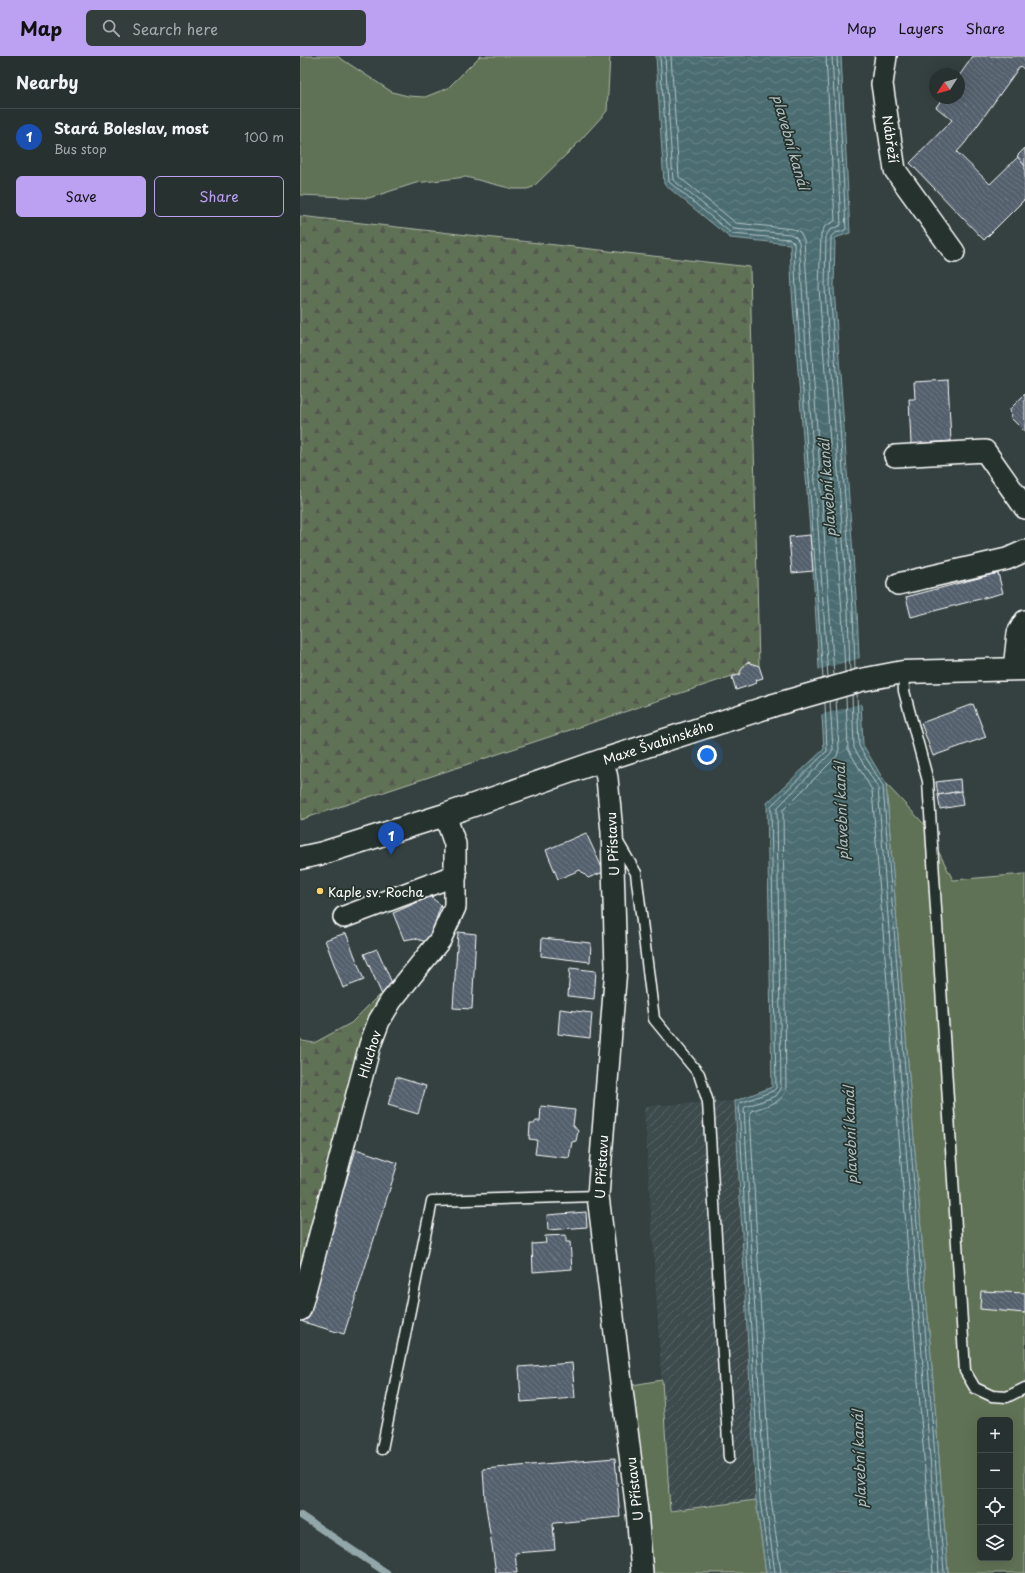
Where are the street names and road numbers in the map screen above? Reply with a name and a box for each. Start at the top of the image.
street label: Nábřeží [878,114,904,164]
street label: Maxe Švabinského [600,715,716,769]
street label: U Přístavu [601,811,623,877]
street label: Hluchov [353,1027,385,1080]
street label: U Přístavu [590,1134,612,1200]
street label: U Přístavu [621,1456,647,1522]

